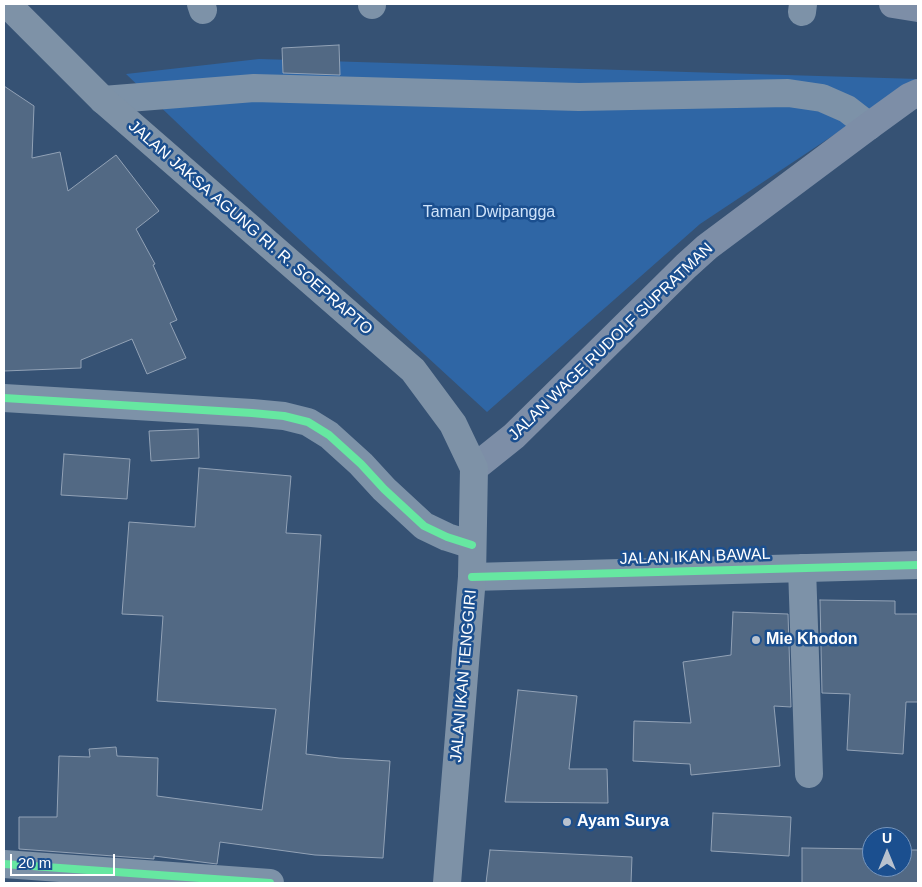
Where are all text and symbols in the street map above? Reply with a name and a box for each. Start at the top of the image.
street label: JALAN JAKSA AGUNG RI. R. SOEPRAPTO [124,117,376,339]
park label: Taman Dwipangga [423,203,555,223]
street label: JALAN WAGE RUDOLF SUPRATMAN [505,239,717,445]
street label: JALAN IKAN BAWAL [619,545,771,569]
street label: JALAN IKAN TENGGIRI [447,589,481,763]
place label: Mie Khodon [766,630,858,650]
marker: Mie Khodon [750,634,762,646]
place label: Ayam Surya [577,812,669,832]
marker: Ayam Surya [561,816,573,828]
north arrow [862,827,912,877]
text: U [882,830,892,846]
scale bar [12,844,118,876]
text: 20 m [18,854,51,871]

